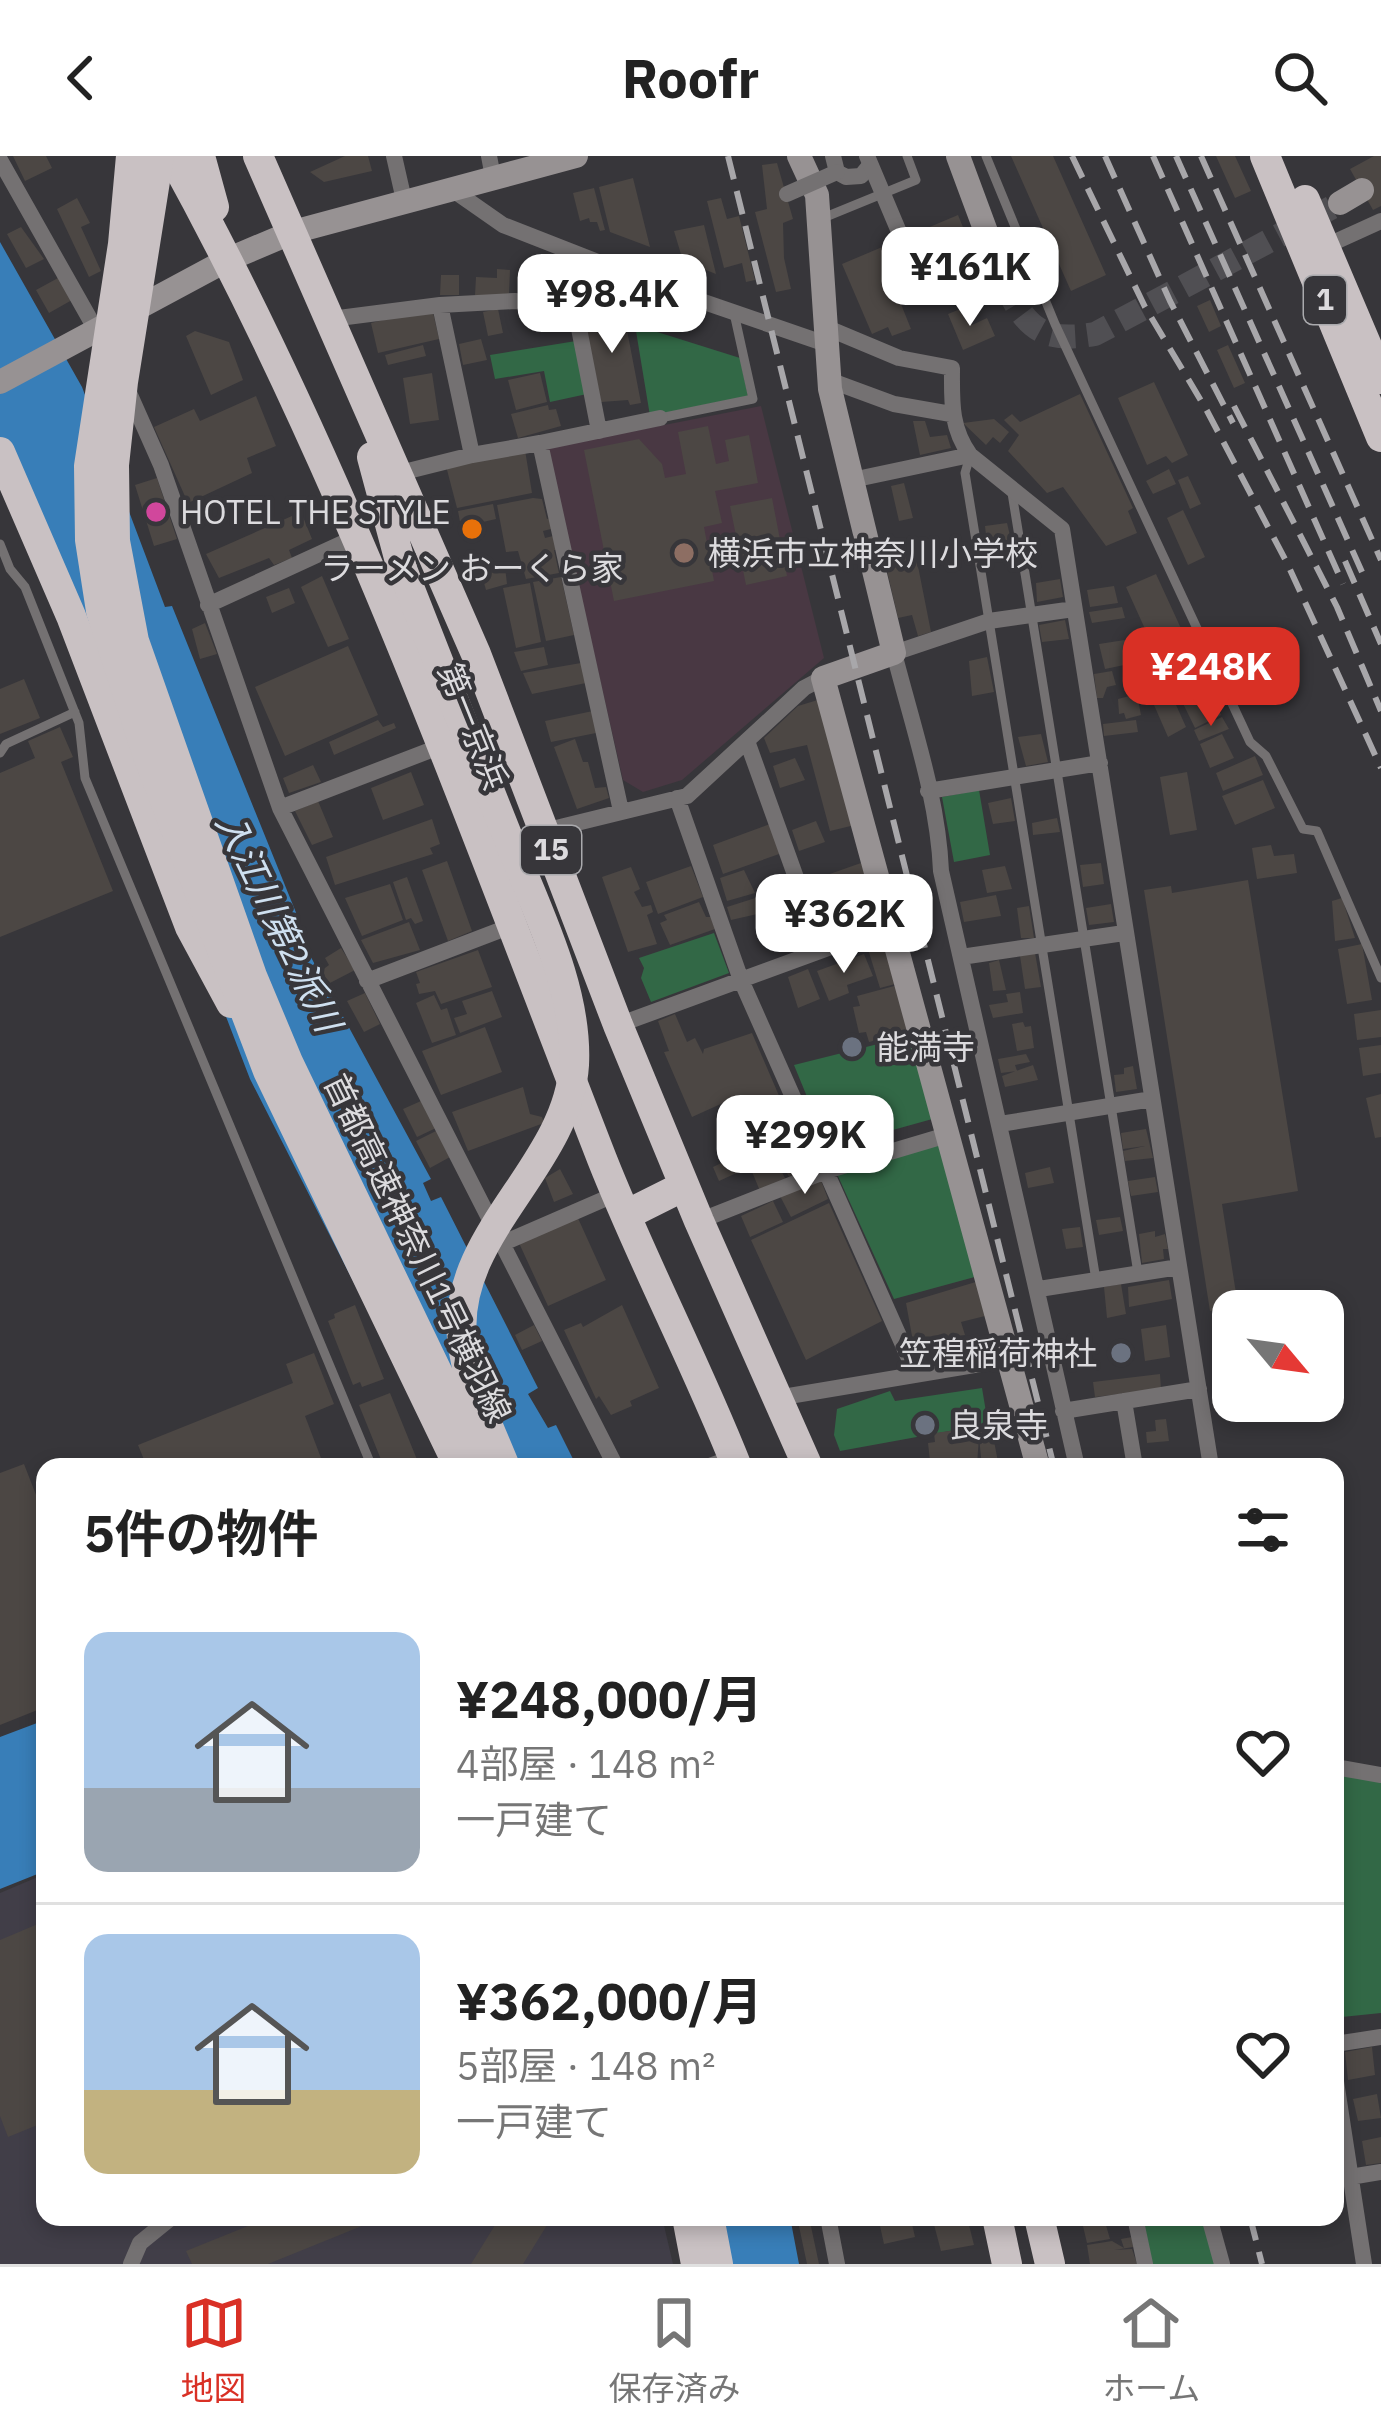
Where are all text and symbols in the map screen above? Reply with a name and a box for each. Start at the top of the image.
text: Roofr [622,43,759,113]
icon: back [48,45,114,111]
icon: search [1267,45,1333,111]
pin: ¥161K [886,227,1054,329]
text: ¥161K [909,240,1031,291]
pin: ¥98.4K [514,254,710,356]
text: ¥98.4K [545,267,679,318]
road number: 1 [1304,276,1346,324]
place label: HOTEL THE STYLE [180,490,451,533]
marker: HOTEL THE STYLE [143,499,169,525]
marker: ラーメン おーくら家 [459,516,485,542]
place label: 横浜市立神奈川小学校 [708,531,1038,574]
marker: 横浜市立神奈川小学校 [671,540,697,566]
place label: ラーメン おーくら家 [320,546,624,589]
pin: ¥248K [1127,627,1295,729]
text: ¥248K [1150,640,1272,691]
street label: 第一京浜 [429,657,518,795]
water label: 入江川第2派川 [206,805,354,1042]
road number: 15 [521,826,581,874]
pin: ¥362K [760,874,928,976]
text: ¥362K [783,887,905,938]
place label: 能満寺 [876,1025,975,1068]
marker: 能満寺 [839,1034,865,1060]
street label: 首都高速神奈川1号横羽線 [315,1066,522,1429]
pin: ¥299K [721,1095,889,1197]
text: ¥299K [744,1108,866,1159]
north arrow [1212,1290,1344,1422]
map controls [1212,1290,1344,1422]
place label: 笠䅣稲荷神社 [899,1331,1097,1374]
marker: 笠䅣稲荷神社 [1108,1340,1134,1366]
place label: 良泉寺 [949,1403,1048,1446]
marker: 良泉寺 [912,1412,938,1438]
icon: filters [1230,1497,1296,1563]
text: 5件の物件 [84,1500,319,1566]
text: ¥248,000/月 [456,1666,763,1732]
icon: home [180,1680,324,1824]
icon: heart [1230,1719,1296,1785]
text: 4部屋 · 148 m² [456,1738,715,1789]
text: 一戸建て [456,1794,612,1845]
text: ¥362,000/月 [456,1968,763,2034]
icon: home [180,1982,324,2126]
icon: heart [1230,2021,1296,2087]
text: 5部屋 · 148 m² [456,2040,715,2091]
text: 一戸建て [456,2096,612,2147]
tab: 地図 [181,2290,247,2410]
tab: 保存済み [608,2290,740,2410]
tab: ホーム [1102,2290,1200,2410]

